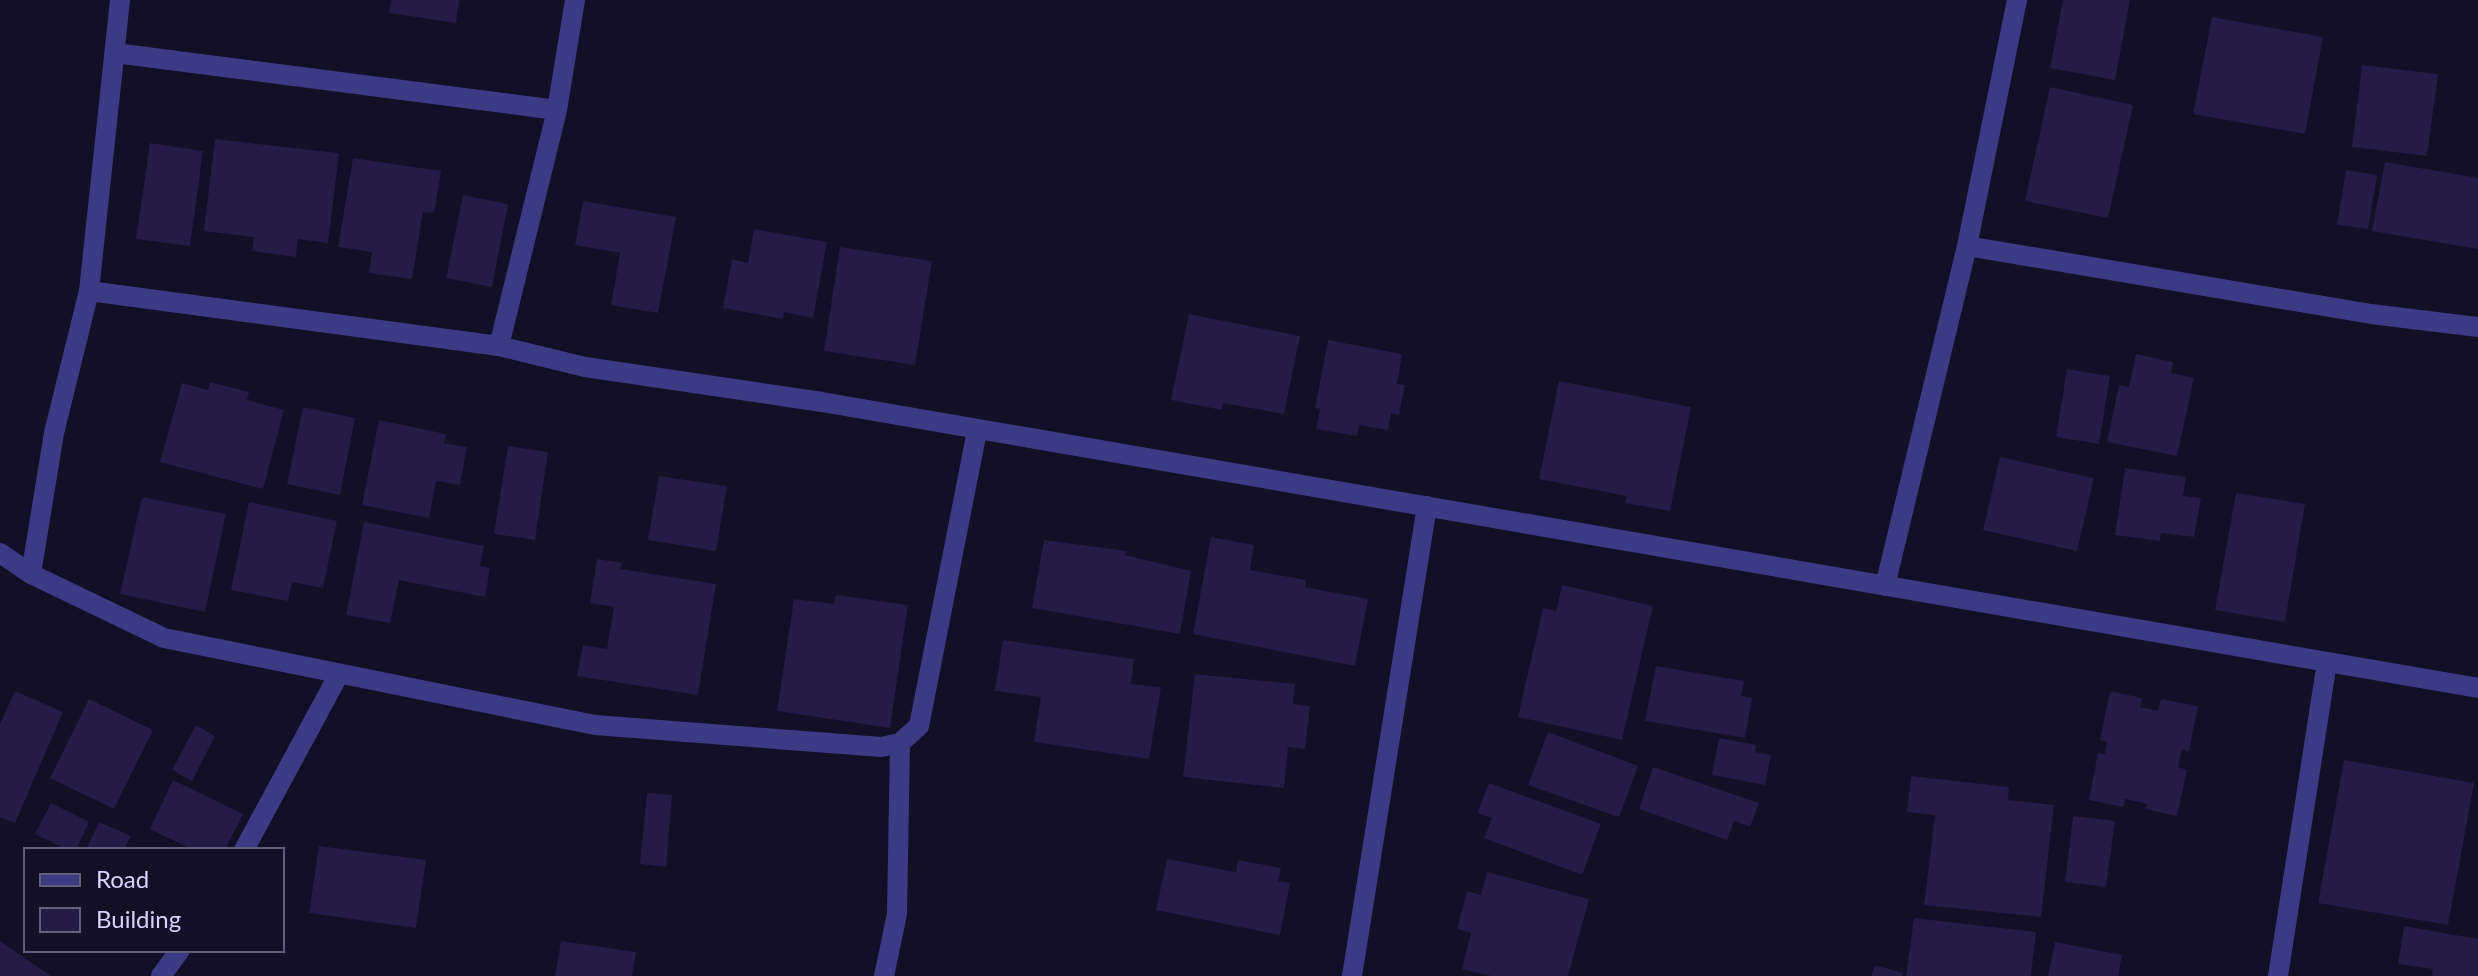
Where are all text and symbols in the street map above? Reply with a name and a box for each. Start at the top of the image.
legend [24,848,284,952]
text: Road [96,864,149,893]
text: Building [96,904,181,933]

